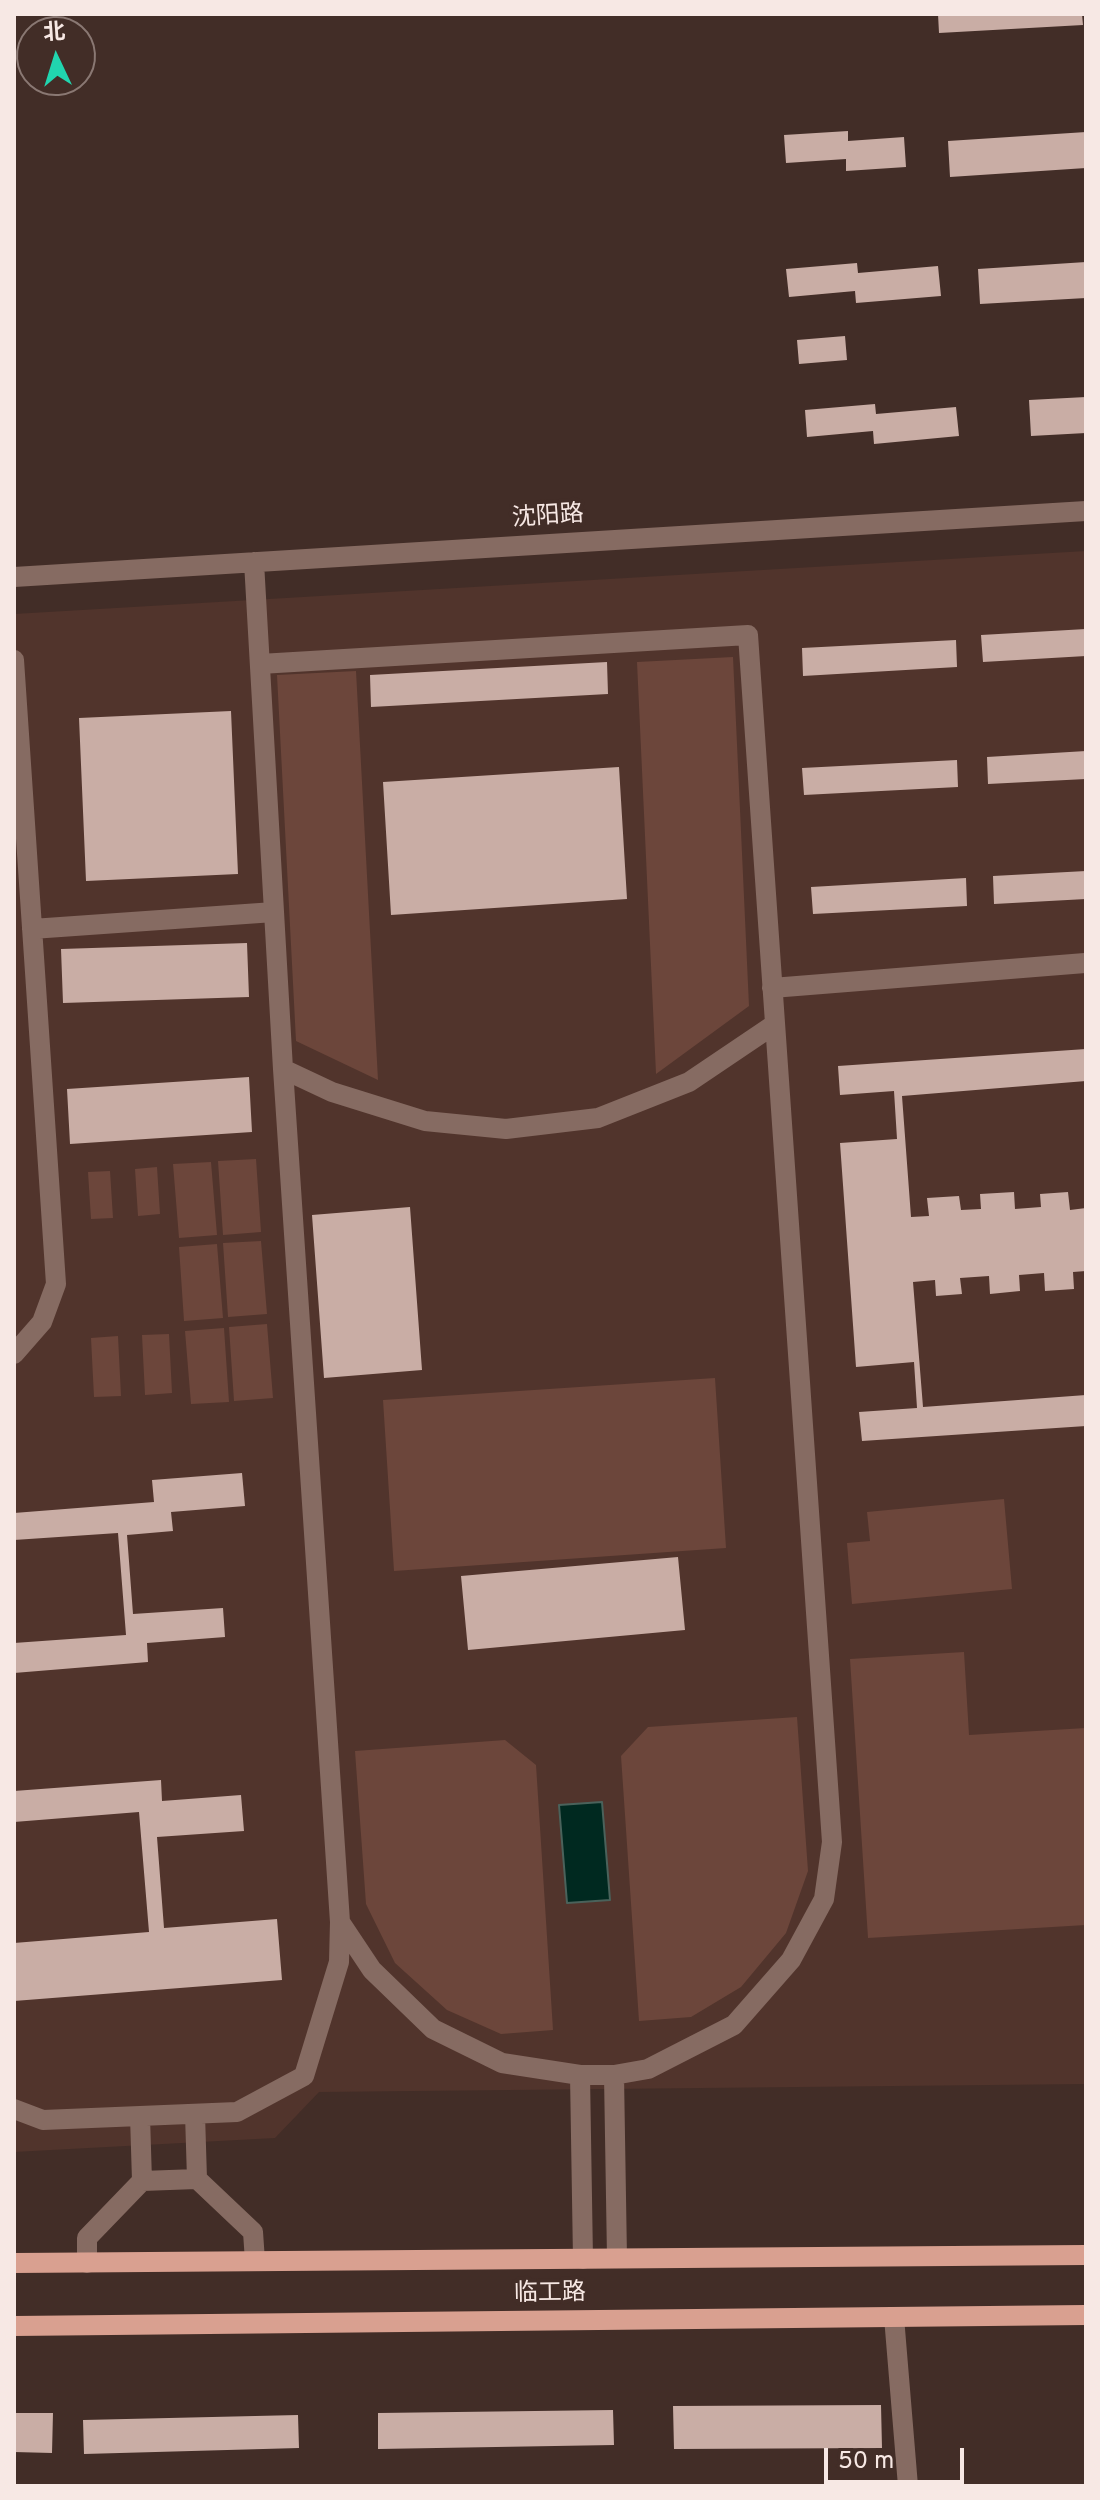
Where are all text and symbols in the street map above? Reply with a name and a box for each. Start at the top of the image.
north arrow [16,16,96,96]
text: 北 [42,19,66,48]
street label: 沈阳路 [511,501,585,535]
street label: 临工路 [514,2280,586,2310]
scale bar [828,2432,968,2482]
text: 50 m [838,2447,894,2477]

